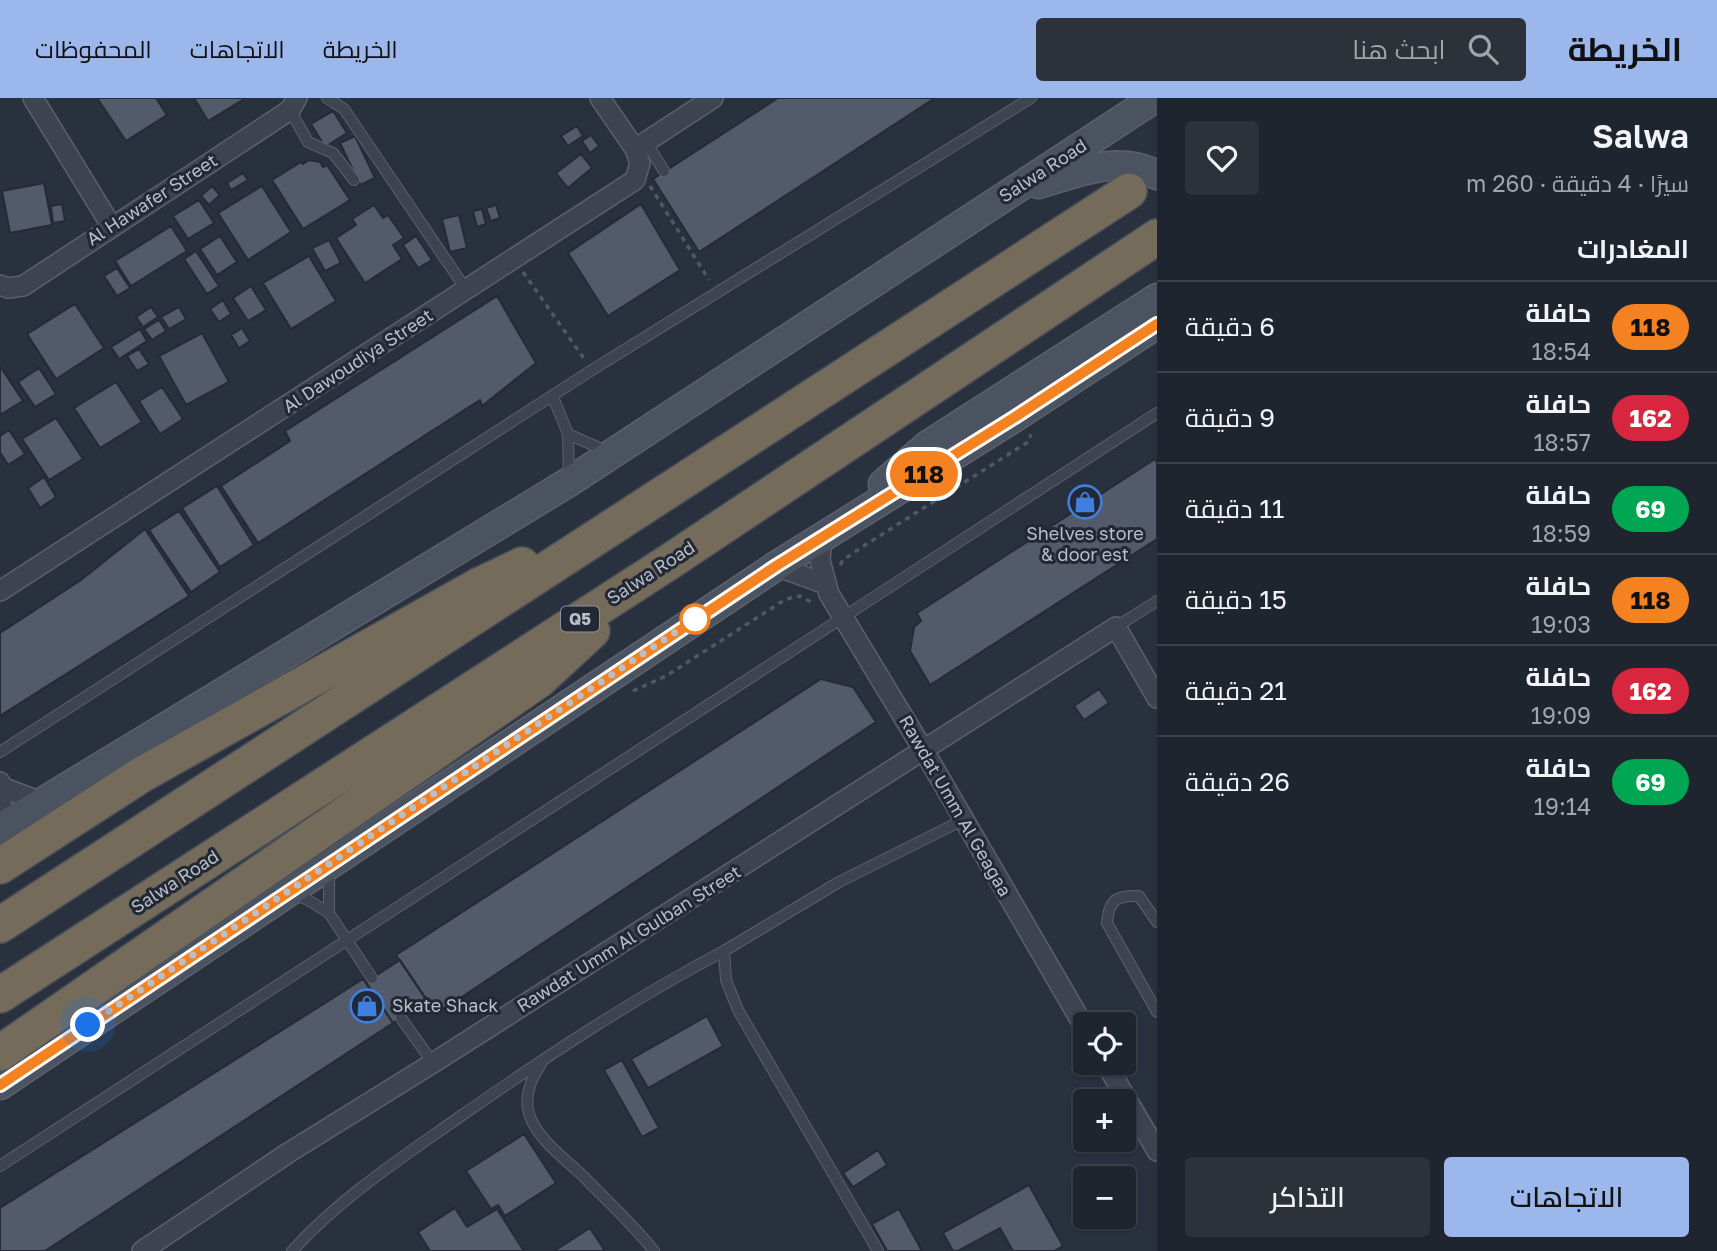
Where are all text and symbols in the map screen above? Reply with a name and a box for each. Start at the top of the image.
search box [1036,18,1526,81]
text: الخريطة [1568,29,1682,68]
icon: search [1464,30,1502,68]
text: المحفوظات [35,34,152,63]
text: الاتجاهات [190,34,285,63]
text: الخريطة [323,34,398,63]
text: ابحث هنا [1352,34,1446,65]
text: Salwa [1592,116,1689,155]
button: heart [1185,121,1259,195]
street label: Salwa Road [994,134,1090,207]
street label: Al Hawafer Street [82,149,221,250]
text: سيرًا · 4 دقيقة · 260 m [1466,169,1689,197]
text: المغادرات [1577,233,1689,264]
text: حافلة [1526,297,1591,328]
street label: Al Dawoudiya Street [278,304,436,417]
text: 6 دقيقة [1185,311,1275,342]
text: 118 [1630,312,1671,341]
text: 18:54 [1532,337,1591,365]
text: حافلة [1526,388,1591,419]
text: 9 دقيقة [1185,402,1275,433]
text: 162 [1629,403,1672,432]
text: 18:57 [1533,428,1591,456]
line badge: 118 [884,451,964,497]
text: 118 [904,459,944,488]
text: حافلة [1526,479,1591,510]
shop icon: Shelves store & door est [1066,483,1104,521]
text: 11 دقيقة [1185,493,1284,524]
text: 69 [1635,494,1666,523]
text: 18:59 [1532,519,1591,547]
place label: Shelves store & door est [1026,522,1144,565]
street label: Salwa Road [602,536,698,609]
text: حافلة [1526,570,1591,601]
text: 15 دقيقة [1185,584,1287,615]
text: 118 [1630,585,1671,614]
unlabelled marker [680,604,710,634]
road number: Q5 [561,606,599,632]
text: 19:03 [1531,610,1591,638]
text: حافلة [1526,661,1591,692]
text: 21 دقيقة [1185,675,1287,706]
text: 162 [1629,676,1672,705]
text: 19:09 [1531,701,1591,729]
street label: Rawdat Umm Al Geagaa [895,711,1017,900]
text: حافلة [1526,752,1591,783]
text: 26 دقيقة [1185,766,1290,797]
text: 69 [1635,767,1666,796]
text: 19:14 [1534,792,1591,820]
street label: Salwa Road [126,845,222,918]
street label: Rawdat Umm Al Gulban Street [512,860,745,1016]
shop icon: Skate Shack [348,987,386,1025]
place label: Skate Shack [392,994,498,1016]
your location [70,1007,105,1042]
map controls [1073,1012,1136,1229]
button: locate [1073,1012,1136,1075]
button: + [1073,1089,1136,1152]
button: التذاكر [1185,1157,1430,1237]
button: الاتجاهات [1444,1157,1689,1237]
button: − [1073,1166,1136,1229]

